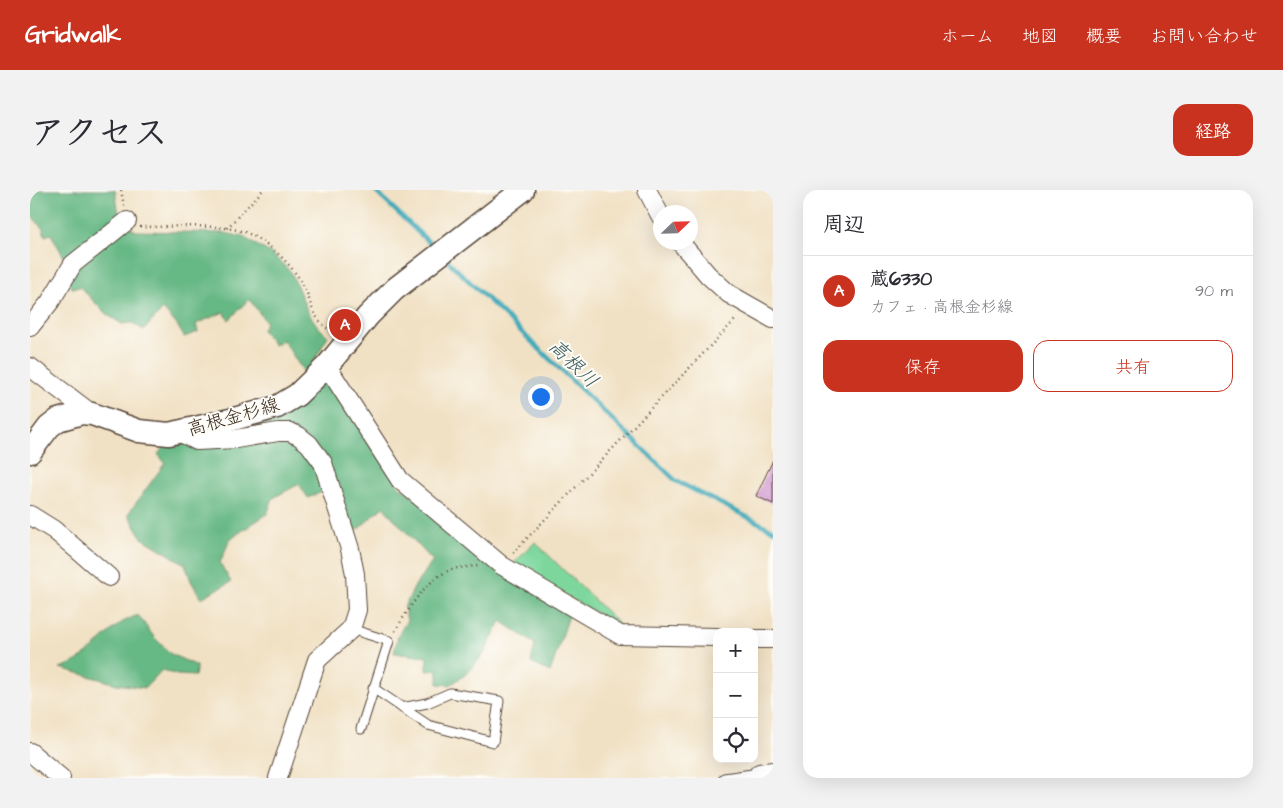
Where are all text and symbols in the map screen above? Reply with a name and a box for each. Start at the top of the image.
text: Gridwalk [25,18,121,52]
text: ホーム [941,24,994,49]
text: 地図 [1022,24,1058,49]
text: 概要 [1086,24,1122,49]
text: お問い合わせ [1150,24,1258,49]
button: 経路 [1173,104,1253,156]
text: アクセス [30,109,168,158]
north arrow [653,205,698,250]
text: 周辺 [823,210,865,239]
text: 蔵6330 [870,266,932,293]
text: A [834,280,844,302]
text: 90 m [1195,280,1233,302]
text: カフェ · 高根金杉線 [870,296,1013,318]
pin: A [329,306,361,344]
water label: 高根川 [542,333,605,395]
button: 保存 [823,340,1023,392]
button: 共有 [1033,340,1233,392]
your location [528,384,554,410]
street label: 高根金杉線 [184,391,283,444]
map controls [713,628,758,763]
button: + [713,628,758,673]
button: − [713,673,758,718]
button: locate [713,718,758,763]

